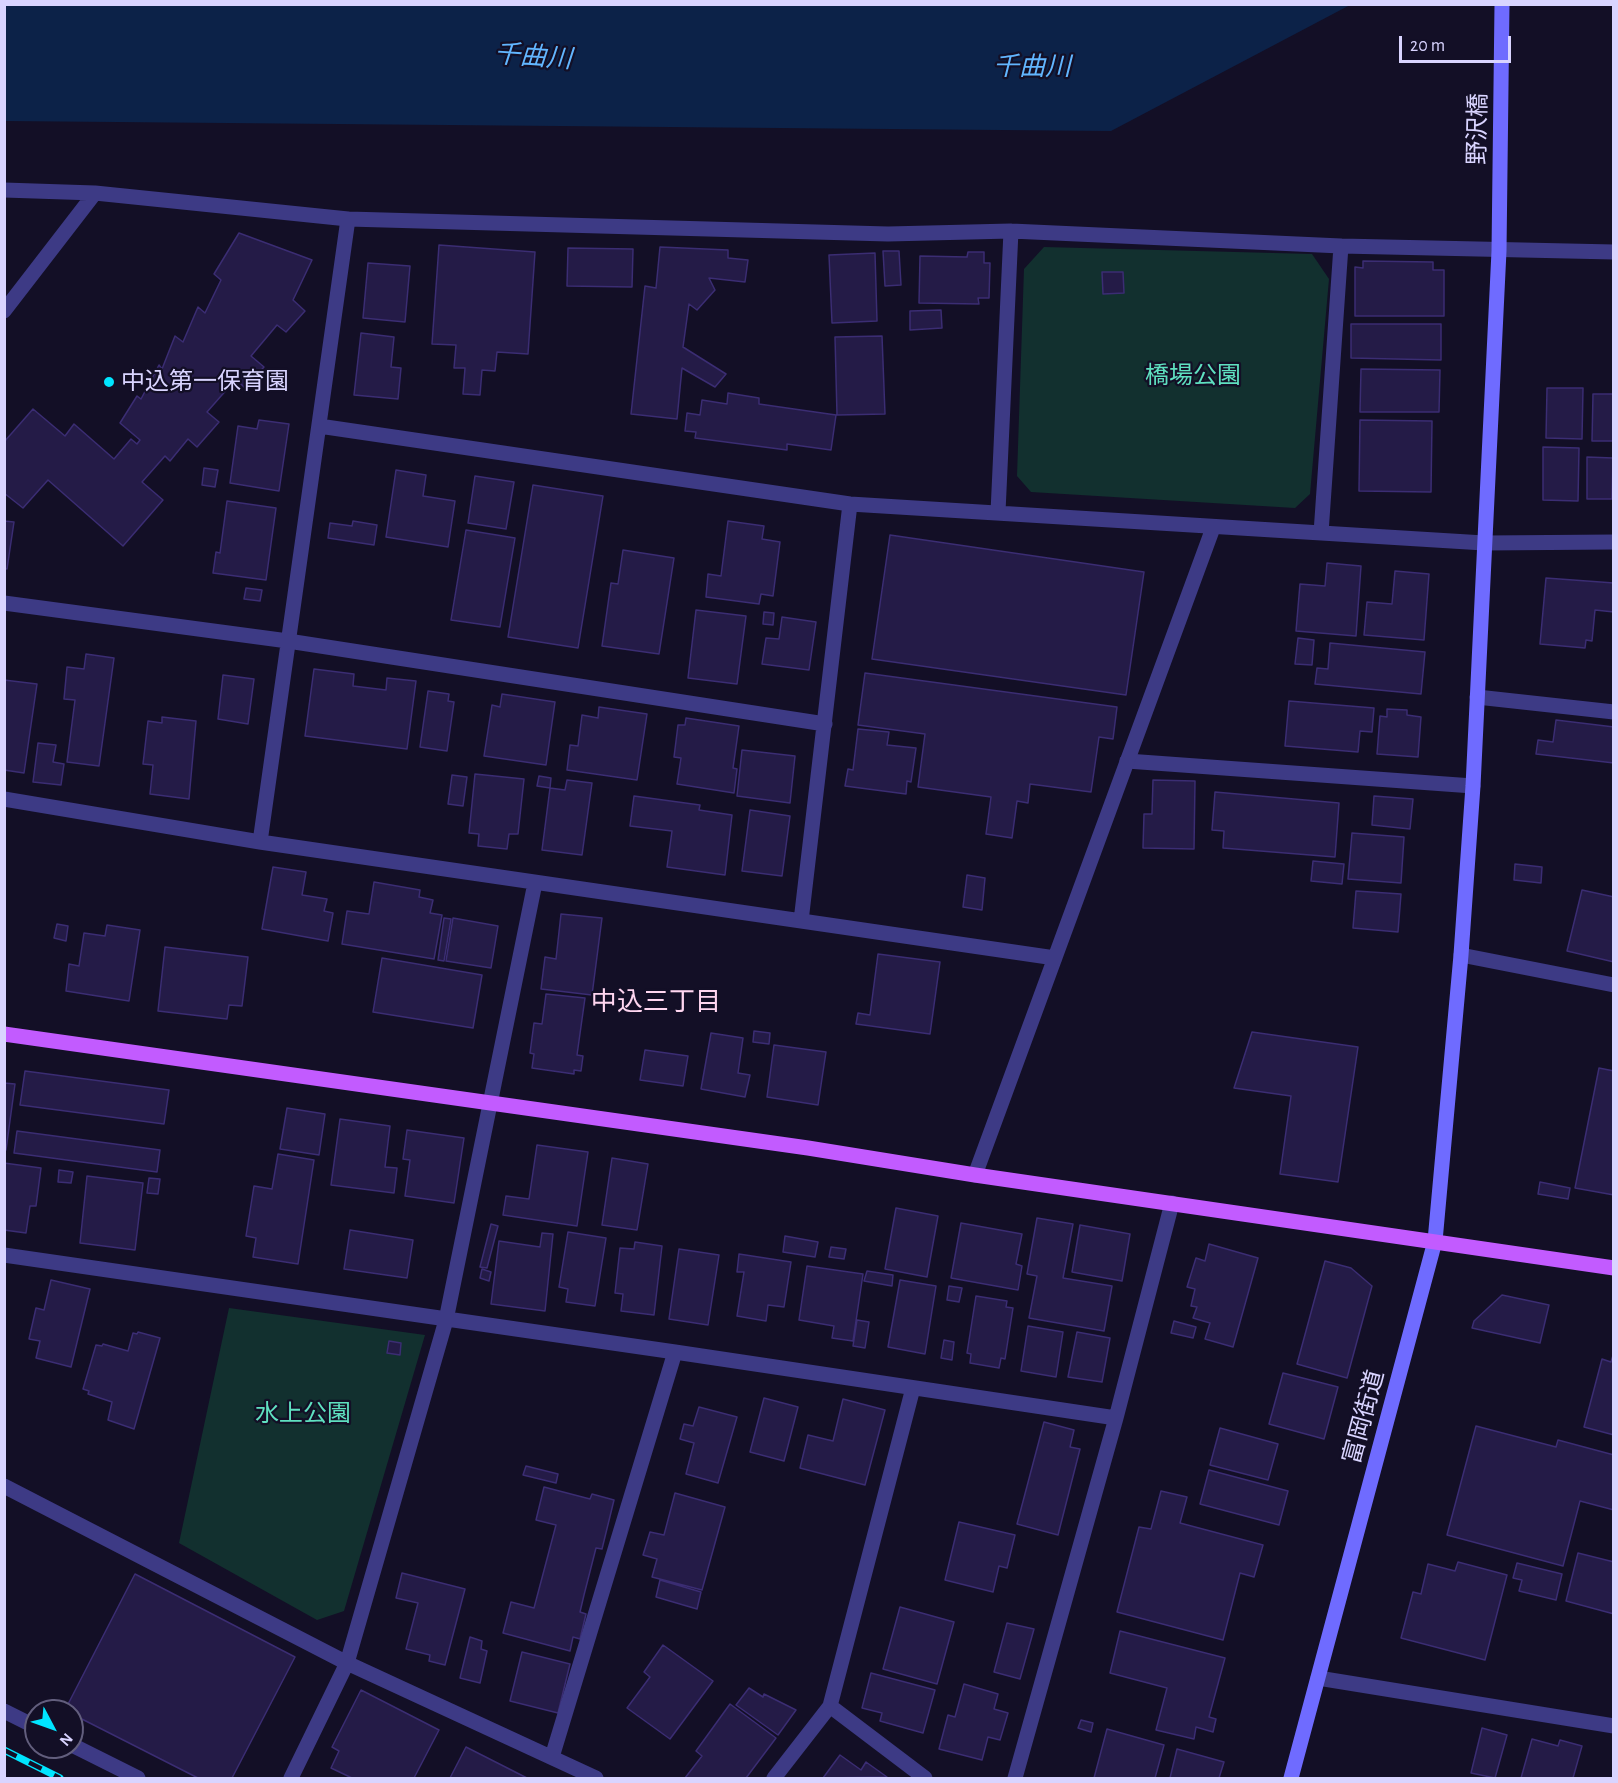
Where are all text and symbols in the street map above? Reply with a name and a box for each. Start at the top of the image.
scale bar [1402,24,1514,62]
text: 20 m [1410,37,1445,55]
water label: 千曲川 [493,39,573,75]
water label: 千曲川 [993,51,1071,83]
street label: 野沢橋 [1463,93,1493,165]
park label: 橋場公園 [1145,362,1241,390]
place label: 中込第一保育園 [121,368,289,396]
marker: 中込第一保育園 [102,375,116,389]
district label: 中込三丁目 [591,986,721,1018]
street label: 富岡街道 [1338,1367,1390,1467]
park label: 水上公園 [255,1400,351,1428]
north arrow [24,1699,84,1759]
text: N [56,1730,76,1749]

